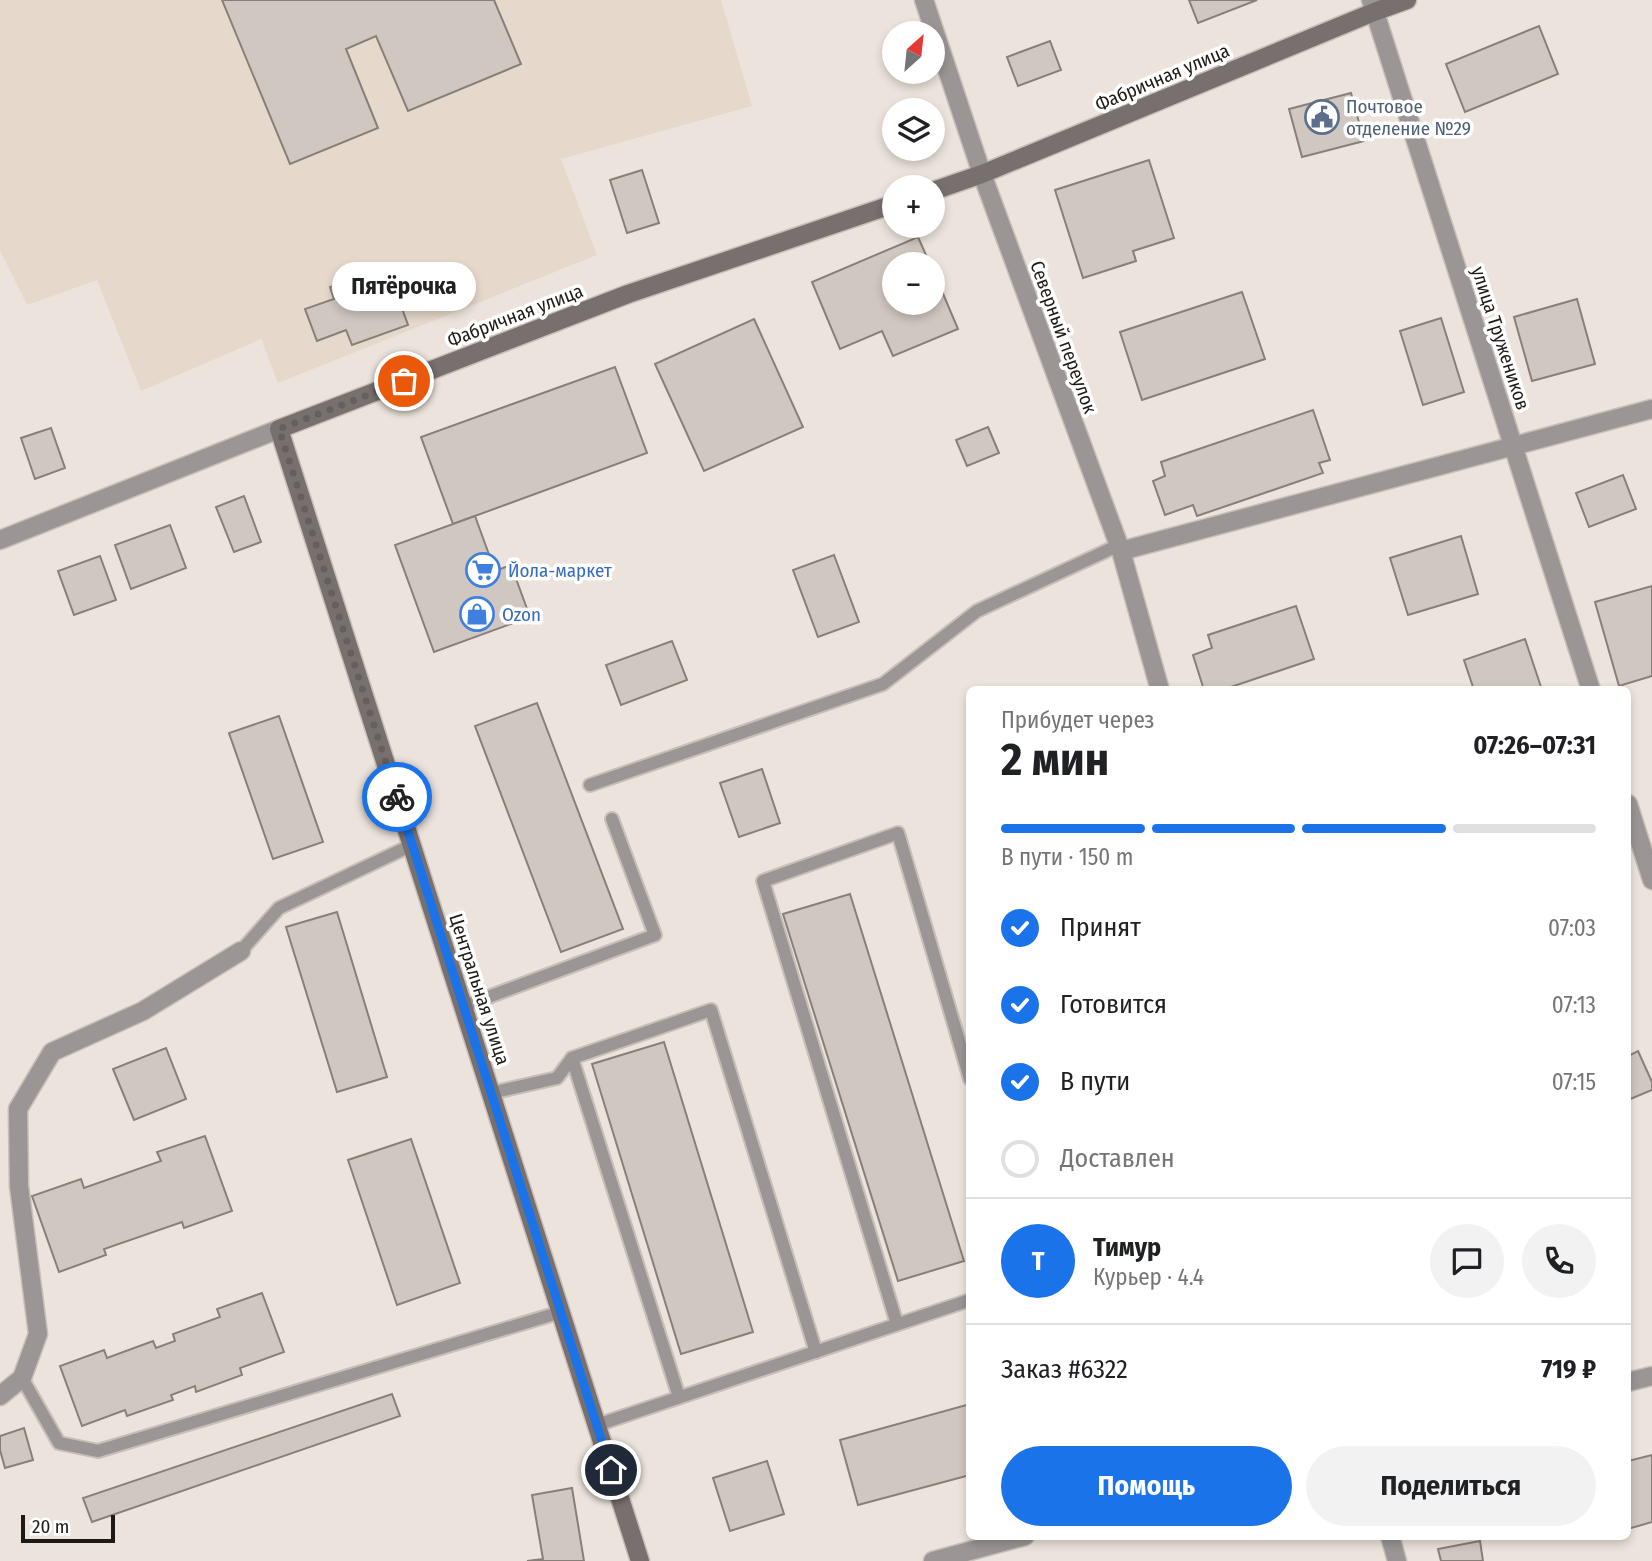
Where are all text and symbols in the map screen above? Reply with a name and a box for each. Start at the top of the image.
north arrow [882,21,945,84]
map controls [882,21,945,315]
street label: Фабричная улица [1092,39,1233,116]
place label: Почтовое отделение №29 [1346,95,1471,140]
button: layers [882,98,945,161]
public building icon: Почтовое отделение №29 [1303,98,1341,136]
button: + [882,175,945,238]
button: − [882,252,945,315]
street label: Северный переулок [1025,258,1102,417]
callout: Пятёрочка [332,262,476,311]
street label: улица Тружеников [1467,264,1535,413]
text: Пятёрочка [351,272,457,300]
street label: Фабричная улица [444,279,586,352]
pin [374,351,434,411]
icon: bag [385,362,423,400]
supermarket icon: Йола-маркет [464,551,502,589]
place label: Йола-маркет [508,559,612,582]
shop icon: Ozon [458,595,496,633]
place label: Ozon [502,603,541,626]
text: Прибудет через [1001,706,1154,734]
text: 07:26–07:31 [1473,730,1596,761]
text: 2 мин [1001,732,1109,787]
courier [362,762,432,832]
icon: bike [378,778,416,816]
text: В пути · 150 m [1001,843,1133,871]
icon: check [1001,909,1039,947]
street label: Центральная улица [444,911,515,1068]
text: Принят [1060,912,1141,943]
text: 07:03 [1548,914,1596,942]
icon: check [1001,986,1039,1024]
text: Готовится [1060,989,1167,1020]
text: 07:13 [1552,991,1596,1019]
icon: check [1001,1063,1039,1101]
text: В пути [1060,1066,1130,1097]
text: 07:15 [1552,1068,1596,1096]
text: Доставлен [1060,1143,1175,1174]
button: chat [1430,1224,1504,1298]
button: phone [1522,1224,1596,1298]
text: Тимур [1093,1232,1161,1263]
text: Т [1032,1246,1044,1277]
text: Курьер · 4.4 [1093,1263,1204,1291]
text: Заказ #6322 [1001,1354,1128,1385]
text: 719 ₽ [1541,1354,1596,1385]
pin [581,1440,641,1500]
button: Помощь [1001,1446,1292,1526]
button: Поделиться [1306,1446,1596,1526]
icon: home [592,1451,630,1489]
scale bar [21,1512,116,1544]
text: 20 m [32,1515,69,1538]

